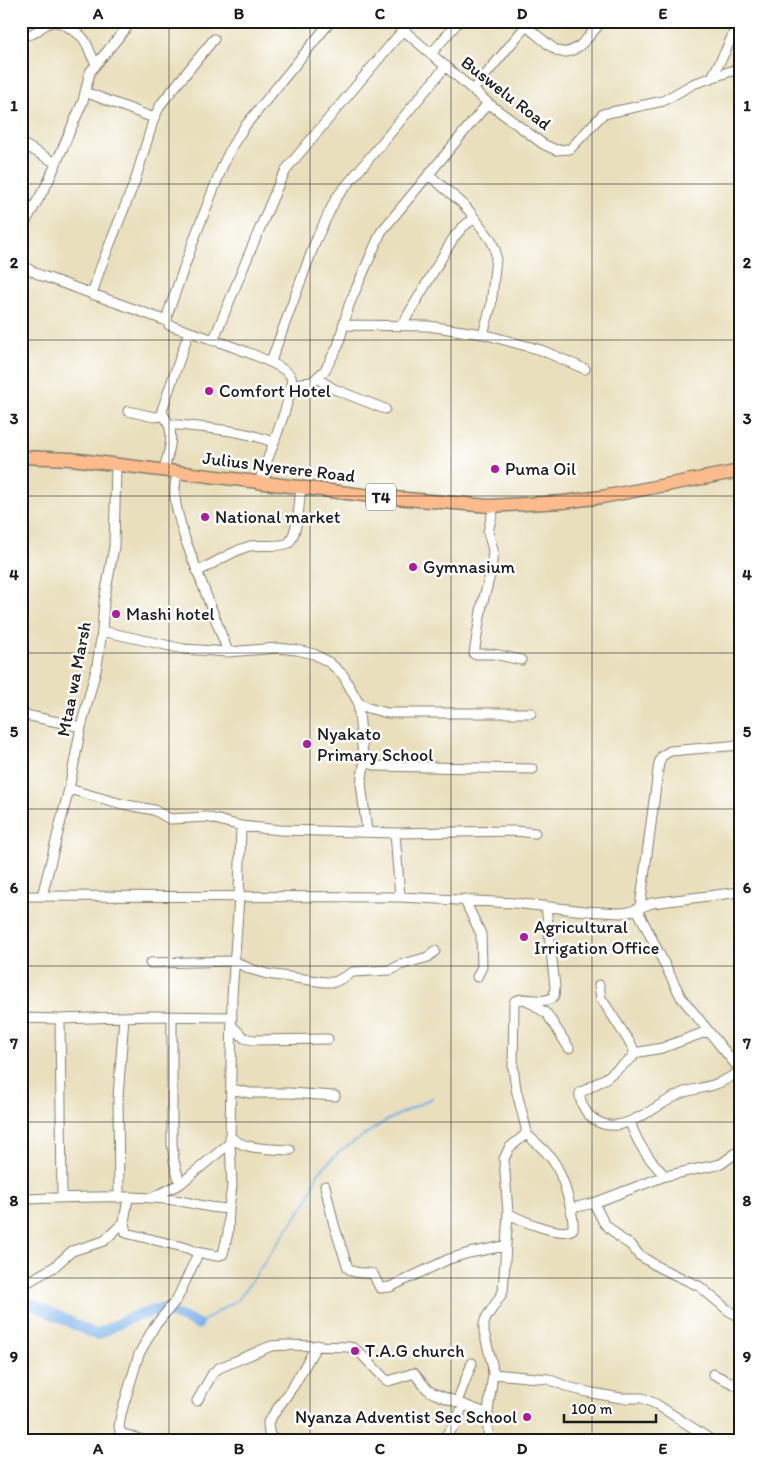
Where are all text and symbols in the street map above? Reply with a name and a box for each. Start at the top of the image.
text: A [92,4,104,23]
text: B [234,4,245,23]
text: C [375,4,386,23]
text: D [517,4,528,23]
text: E [659,4,668,23]
street label: Buswelu Road [457,51,556,135]
text: 1 [10,96,18,115]
text: 1 [743,96,751,115]
text: 2 [10,253,19,272]
text: 2 [743,253,752,272]
place label: Comfort Hotel [219,380,331,402]
marker: Comfort Hotel [203,385,215,397]
text: 3 [10,409,19,428]
text: 3 [743,409,752,428]
street label: Julius Nyerere Road [201,447,357,487]
place label: Puma Oil [505,458,576,480]
marker: Puma Oil [489,463,501,475]
road number: T4 [366,484,396,511]
place label: National market [215,506,341,528]
marker: National market [199,511,211,523]
place label: Gymnasium [423,556,516,578]
marker: Gymnasium [407,561,419,573]
text: 4 [9,565,19,584]
text: 4 [742,565,752,584]
place label: Mashi hotel [126,603,215,625]
marker: Mashi hotel [110,608,122,620]
street label: Mtaa wa Marsh [52,620,96,738]
text: 5 [10,722,19,741]
text: 5 [743,722,752,741]
place label: Nyakato Primary School [317,723,433,766]
marker: Nyakato Primary School [301,738,313,750]
text: 6 [10,878,19,897]
text: 6 [743,878,752,897]
place label: Agricultural Irrigation Office [534,916,659,959]
marker: Agricultural Irrigation Office [518,931,530,943]
text: 7 [9,1034,18,1053]
text: 7 [742,1034,751,1053]
text: 8 [10,1191,19,1210]
text: 8 [743,1191,752,1210]
place label: T.A.G church [365,1340,464,1362]
marker: T.A.G church [349,1345,361,1357]
text: 9 [10,1347,18,1366]
text: 9 [743,1347,751,1366]
scale bar [564,1392,656,1424]
text: 100 m [571,1400,613,1418]
place label: Nyanza Adventist Sec School [295,1406,517,1428]
marker: Nyanza Adventist Sec School [521,1411,533,1423]
text: A [92,1439,104,1458]
text: B [234,1439,245,1458]
text: C [375,1439,386,1458]
text: D [517,1439,528,1458]
text: E [659,1439,668,1458]

